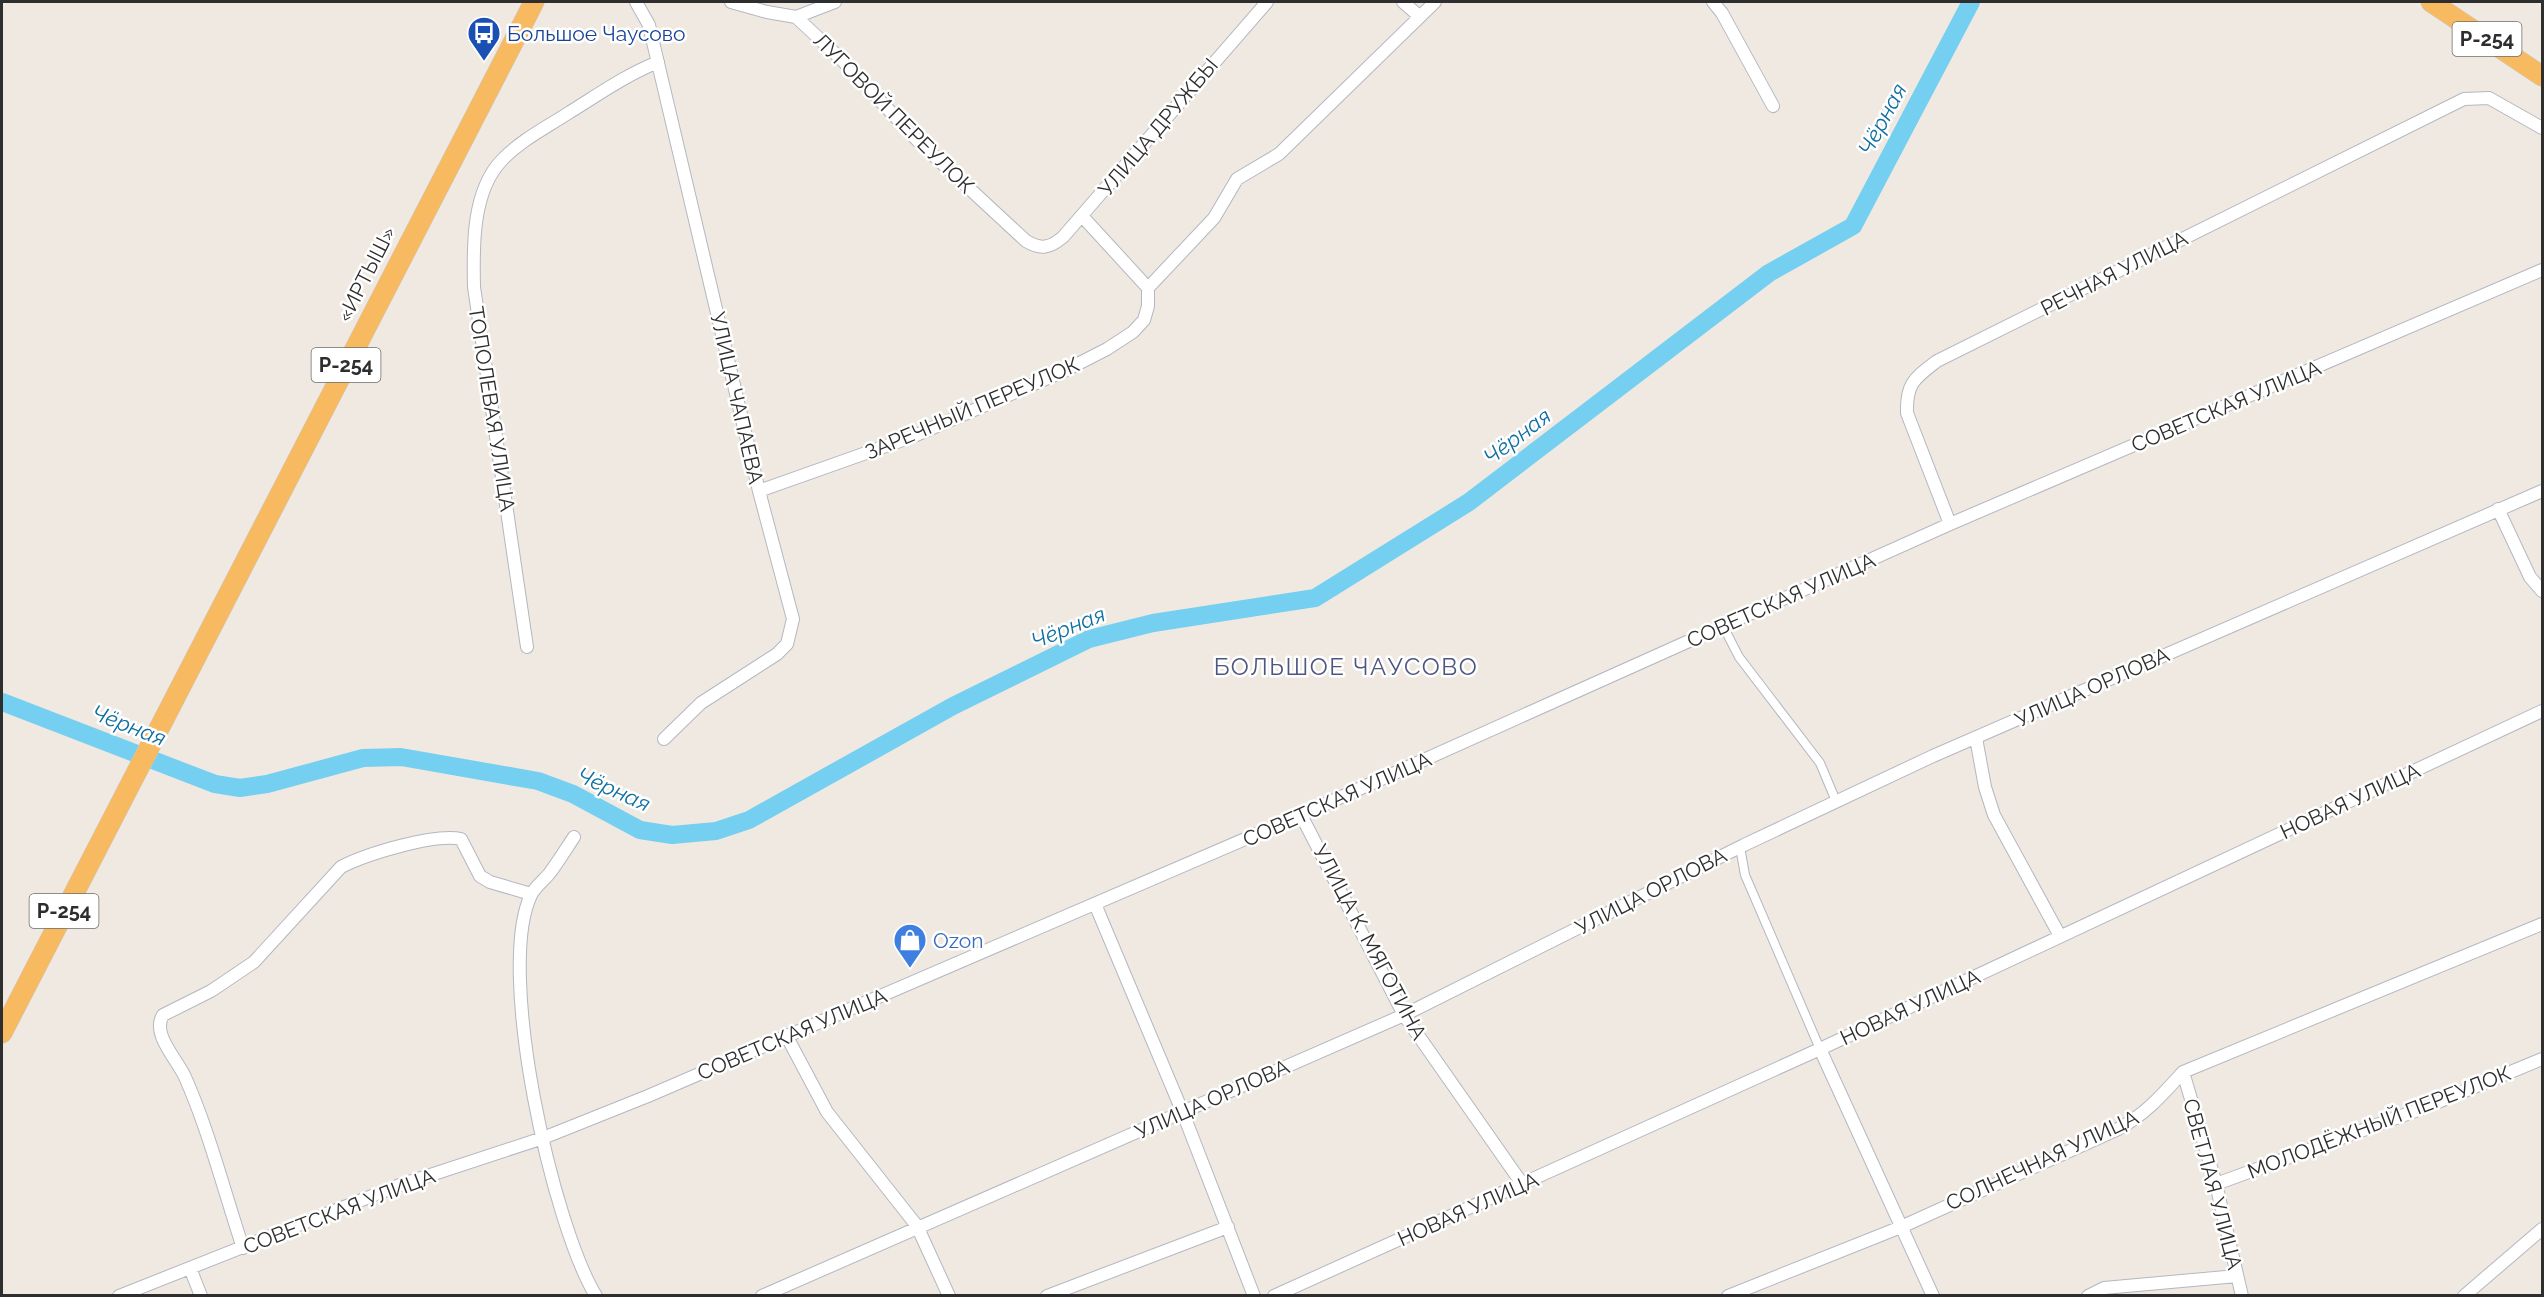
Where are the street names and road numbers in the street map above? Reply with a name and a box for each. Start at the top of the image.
road number: Р-254 [2452,22,2522,56]
street label: ЛУГОВОЙ ПЕРЕУЛОК [809,28,979,198]
street label: УЛИЦА ДРУЖБЫ [1093,53,1223,201]
street label: «ИРТЫШ» [331,222,401,326]
street label: РЕЧНАЯ УЛИЦА [2036,225,2192,321]
street label: ТОПОЛЕВАЯ УЛИЦА [463,305,521,513]
street label: УЛИЦА ЧАПАЕВА [705,309,769,487]
road number: Р-254 [312,348,380,382]
street label: ЗАРЕЧНЫЙ ПЕРЕУЛОК [861,352,1083,464]
street label: СОВЕТСКАЯ УЛИЦА [2127,355,2325,457]
street label: СОВЕТСКАЯ УЛИЦА [1683,547,1879,653]
street label: УЛИЦА ОРЛОВА [2011,642,2173,732]
street label: СОВЕТСКАЯ УЛИЦА [1239,746,1435,852]
street label: НОВАЯ УЛИЦА [2276,758,2424,844]
street label: УЛИЦА К. МЯГОТИНА [1308,840,1432,1044]
street label: УЛИЦА ОРЛОВА [1571,842,1731,940]
road number: Р-254 [29,894,98,928]
street label: НОВАЯ УЛИЦА [1836,964,1984,1050]
street label: СОВЕТСКАЯ УЛИЦА [693,983,891,1085]
street label: УЛИЦА ОРЛОВА [1131,1054,1293,1144]
street label: МОЛОДЁЖНЫЙ ПЕРЕУЛОК [2244,1060,2514,1184]
street label: СВЕТЛАЯ УЛИЦА [2178,1096,2248,1272]
street label: СОЛНЕЧНАЯ УЛИЦА [1942,1104,2142,1216]
street label: СОВЕТСКАЯ УЛИЦА [240,1163,438,1259]
street label: НОВАЯ УЛИЦА [1394,1167,1542,1251]

